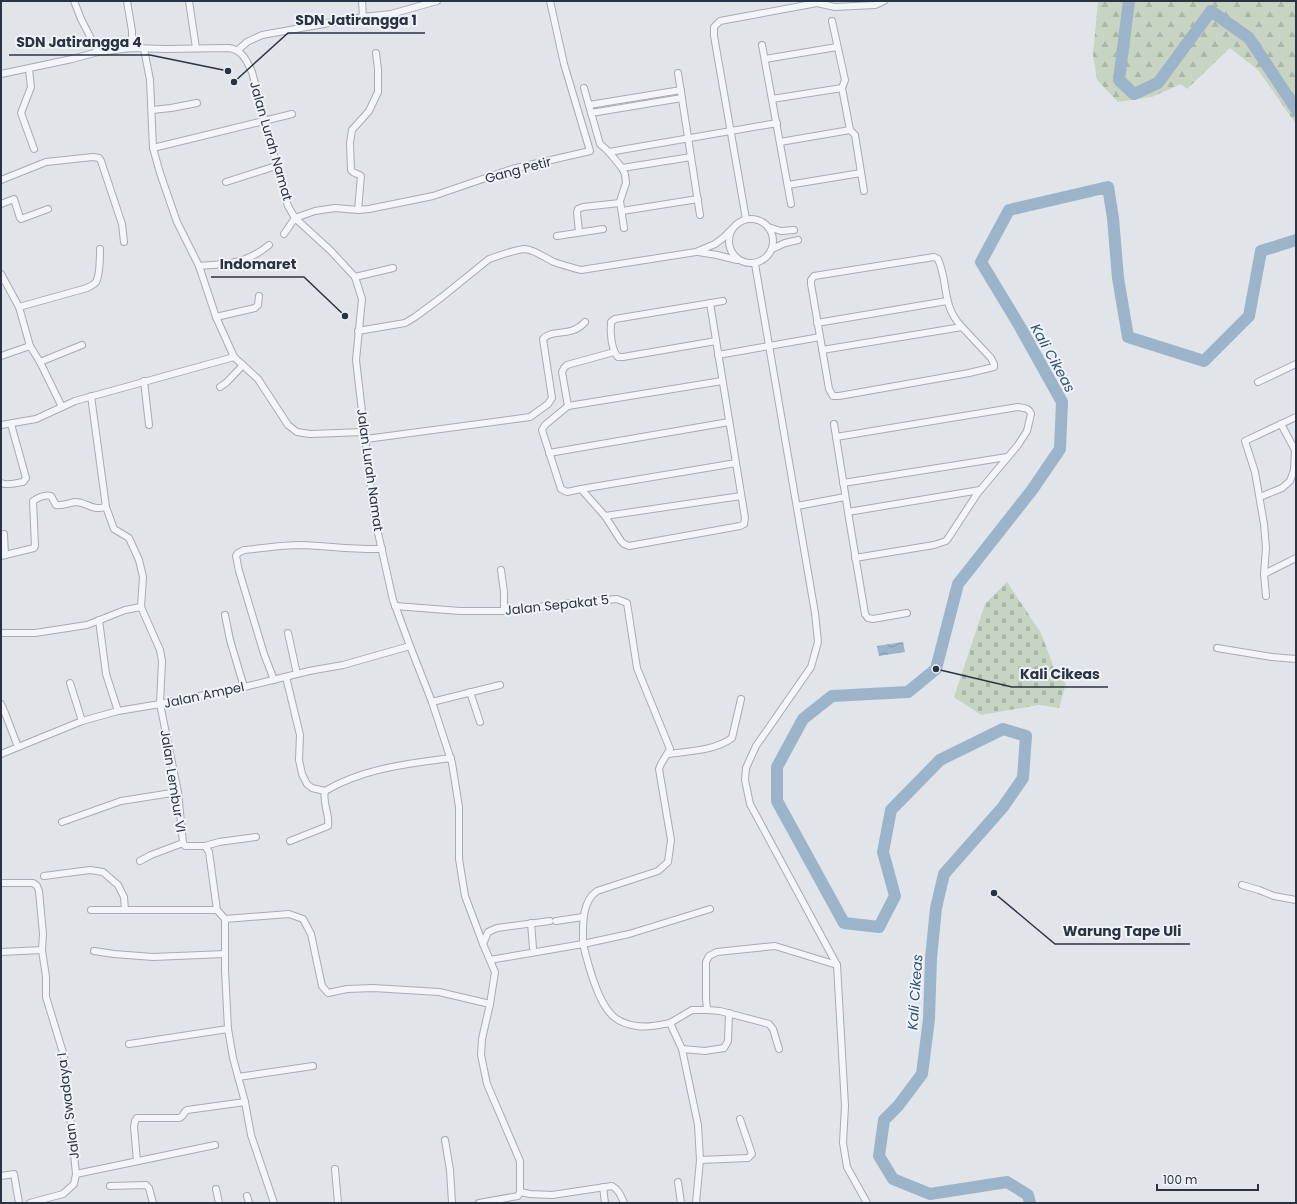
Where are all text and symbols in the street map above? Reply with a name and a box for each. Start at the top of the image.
callout: SDN Jatirangga 1 [288,7,425,33]
text: SDN Jatirangga 1 [295,10,417,30]
callout: SDN Jatirangga 4 [9,29,150,55]
text: SDN Jatirangga 4 [16,32,142,52]
street label: Jalan Lurah Namat [245,79,297,203]
street label: Gang Petir [483,152,553,188]
callout: Indomaret [211,251,304,277]
text: Indomaret [220,254,297,274]
water label: Kali Cikeas [1026,320,1080,396]
street label: Jalan Lurah Namat [352,407,388,533]
street label: Jalan Sepakat 5 [504,590,610,620]
callout: Kali Cikeas [1012,661,1108,687]
text: Kali Cikeas [1020,664,1100,684]
street label: Jalan Ampel [162,677,246,713]
street label: Jalan Lembur VI [155,728,191,834]
callout: Warung Tape Uli [1055,918,1190,944]
text: Warung Tape Uli [1063,921,1181,941]
water label: Kali Cikeas [902,953,928,1031]
street label: Jalan Swadaya I [52,1052,84,1160]
scale bar [1157,1166,1258,1192]
text: 100 m [1163,1171,1197,1188]

